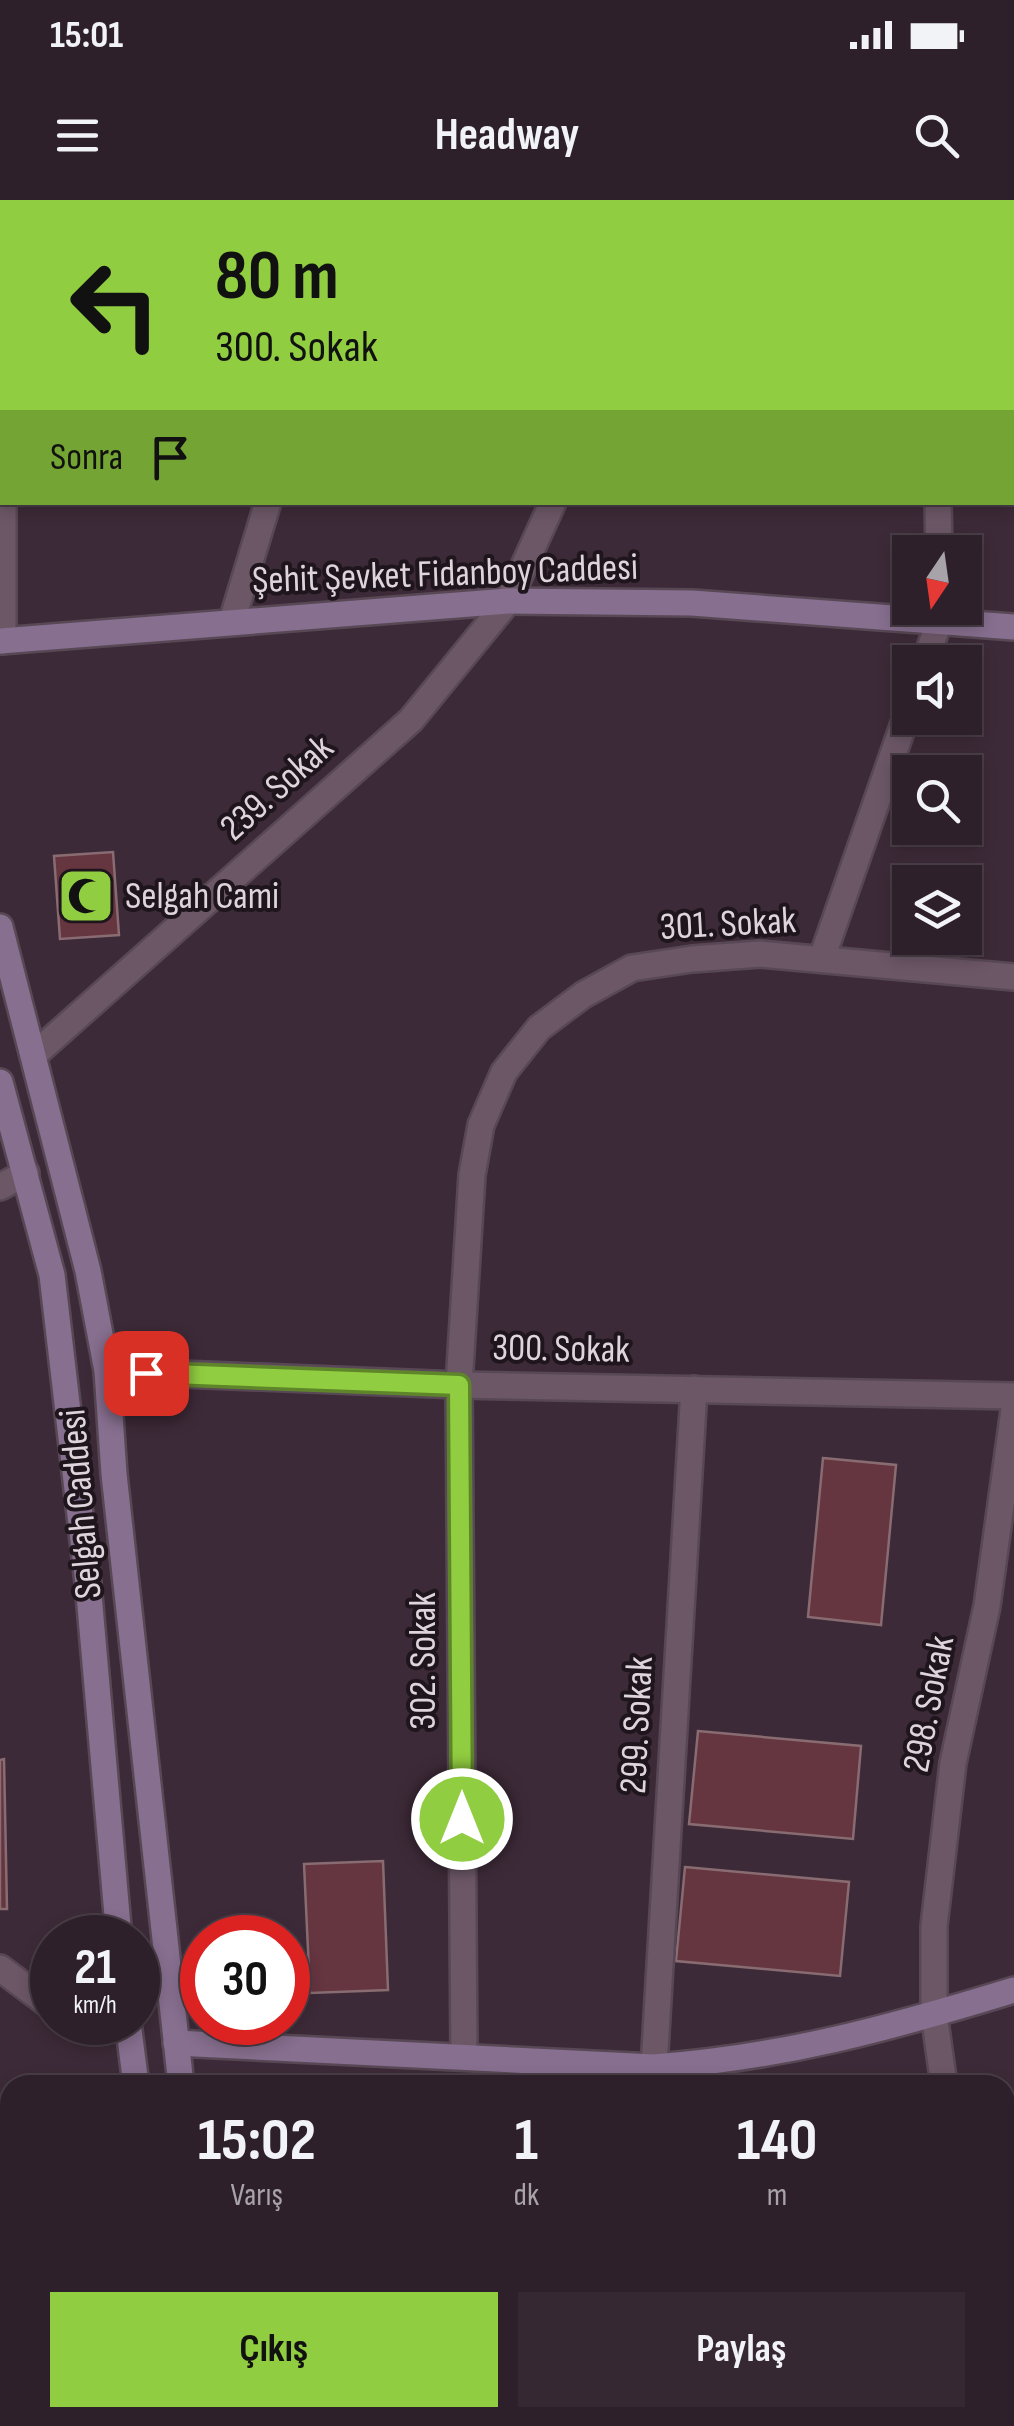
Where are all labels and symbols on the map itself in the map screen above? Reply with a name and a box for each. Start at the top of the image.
north arrow [892,535,982,625]
street label: Şehit Şevket Fidanboy Caddesi [251,545,639,603]
street label: 239. Sokak [211,725,343,850]
mosque icon: Selgah Cami [56,866,116,926]
place label: Selgah Cami [125,874,279,919]
street label: 301. Sokak [659,898,798,950]
street label: 300. Sokak [492,1325,631,1373]
pin [104,1331,189,1416]
street label: Selgah Caddesi [50,1407,112,1601]
street label: 302. Sokak [401,1592,446,1730]
street label: 298. Sokak [894,1632,964,1776]
street label: 299. Sokak [611,1655,663,1795]
position arrow [410,1767,514,1871]
speed limit sign: 30 [180,1915,310,2045]

